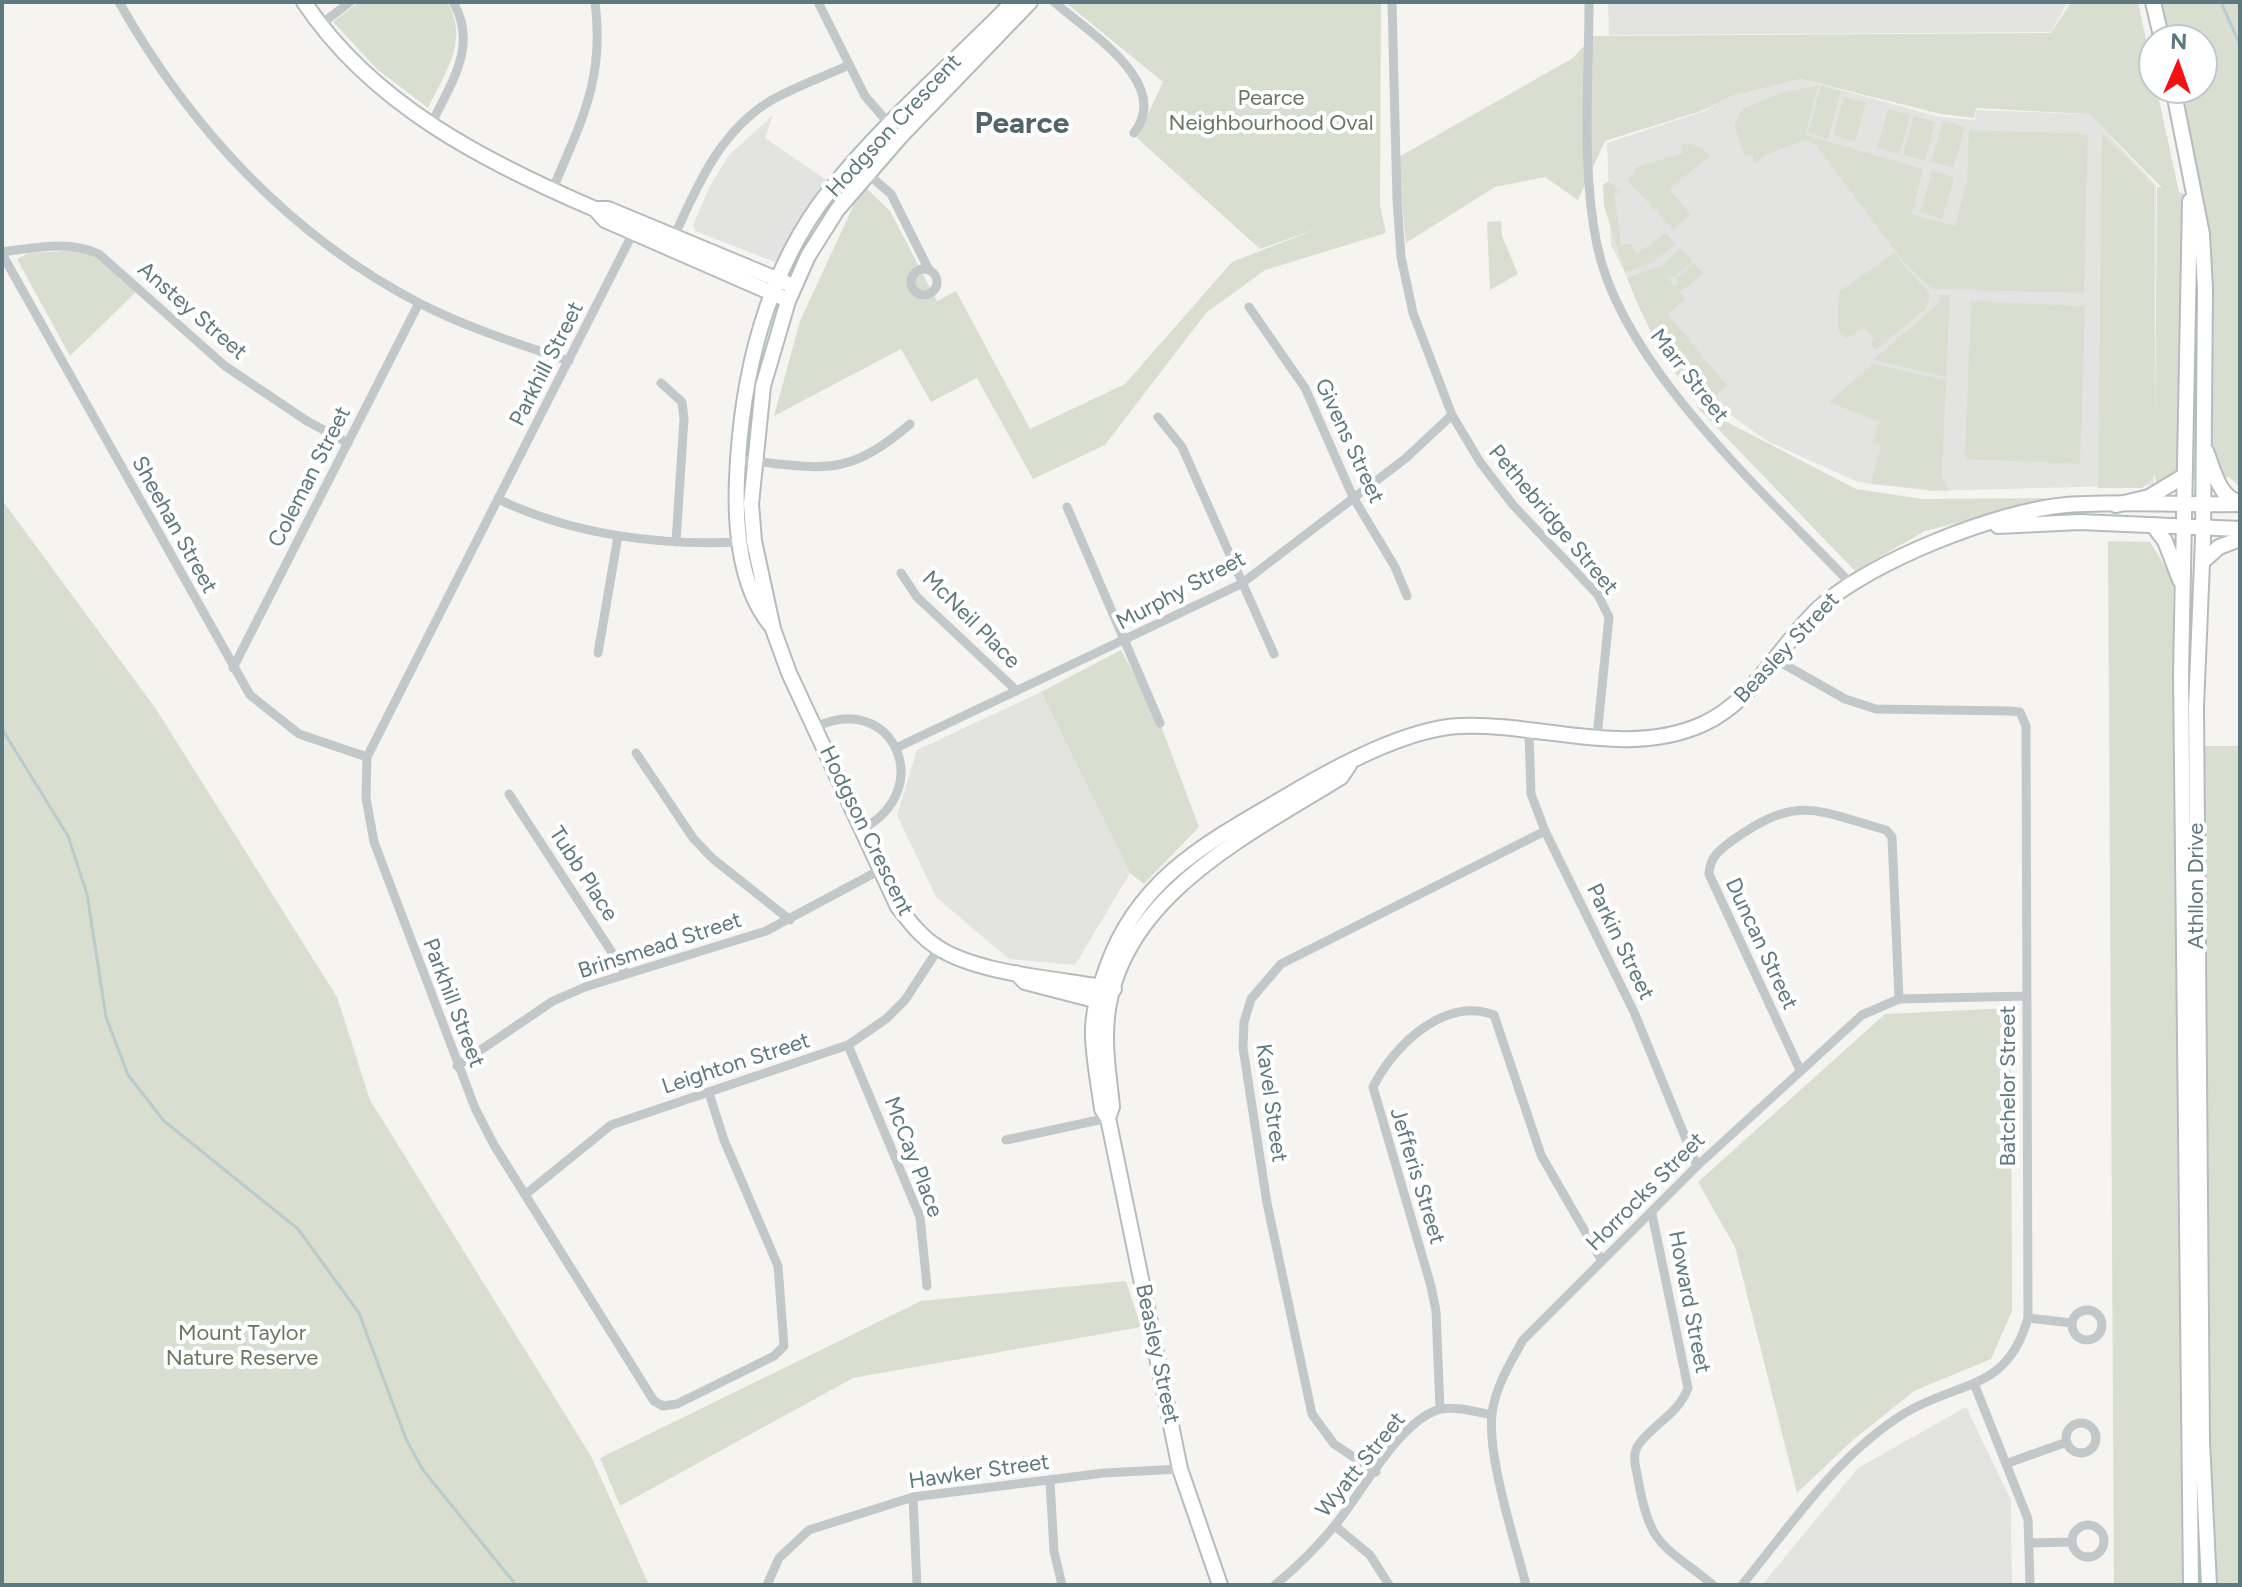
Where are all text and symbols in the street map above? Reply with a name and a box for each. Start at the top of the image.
north arrow [2138,24,2218,104]
text: N [2170,28,2188,55]
street label: Hodgson Crescent [821,49,967,203]
park label: Pearce Neighbourhood Oval [1168,86,1374,138]
district label: Pearce [975,106,1069,142]
street label: Anstey Street [132,256,252,366]
street label: Parkhill Street [504,297,590,431]
street label: Marr Street [1644,324,1734,428]
street label: Givens Street [1309,374,1389,508]
street label: Coleman Street [263,402,357,552]
street label: Pethebridge Street [1483,440,1623,600]
street label: Sheehan Street [125,452,223,598]
street label: Murphy Street [1112,546,1250,636]
street label: McNeil Place [917,566,1025,674]
street label: Beasley Street [1729,587,1845,709]
street label: Hodgson Crescent [813,742,919,920]
street label: Tubb Place [543,822,623,926]
street label: Athllon Drive [2184,823,2210,949]
street label: Duncan Street [1719,874,1803,1014]
street label: Parkin Street [1580,879,1660,1005]
street label: Brinsmead Street [575,907,745,985]
street label: Parkhill Street [416,935,490,1071]
street label: Batchelor Street [1996,1005,2022,1167]
street label: Leighton Street [659,1028,813,1100]
street label: Kavel Street [1250,1042,1292,1164]
street label: McCay Place [878,1093,948,1221]
street label: Jefferis Street [1384,1105,1450,1247]
street label: Horrocks Street [1581,1127,1711,1257]
street label: Howard Street [1662,1229,1716,1375]
street label: Beasley Street [1129,1282,1185,1426]
park label: Mount Taylor Nature Reserve [166,1321,318,1372]
street label: Wyatt Street [1311,1407,1411,1523]
street label: Hawker Street [907,1449,1051,1495]

